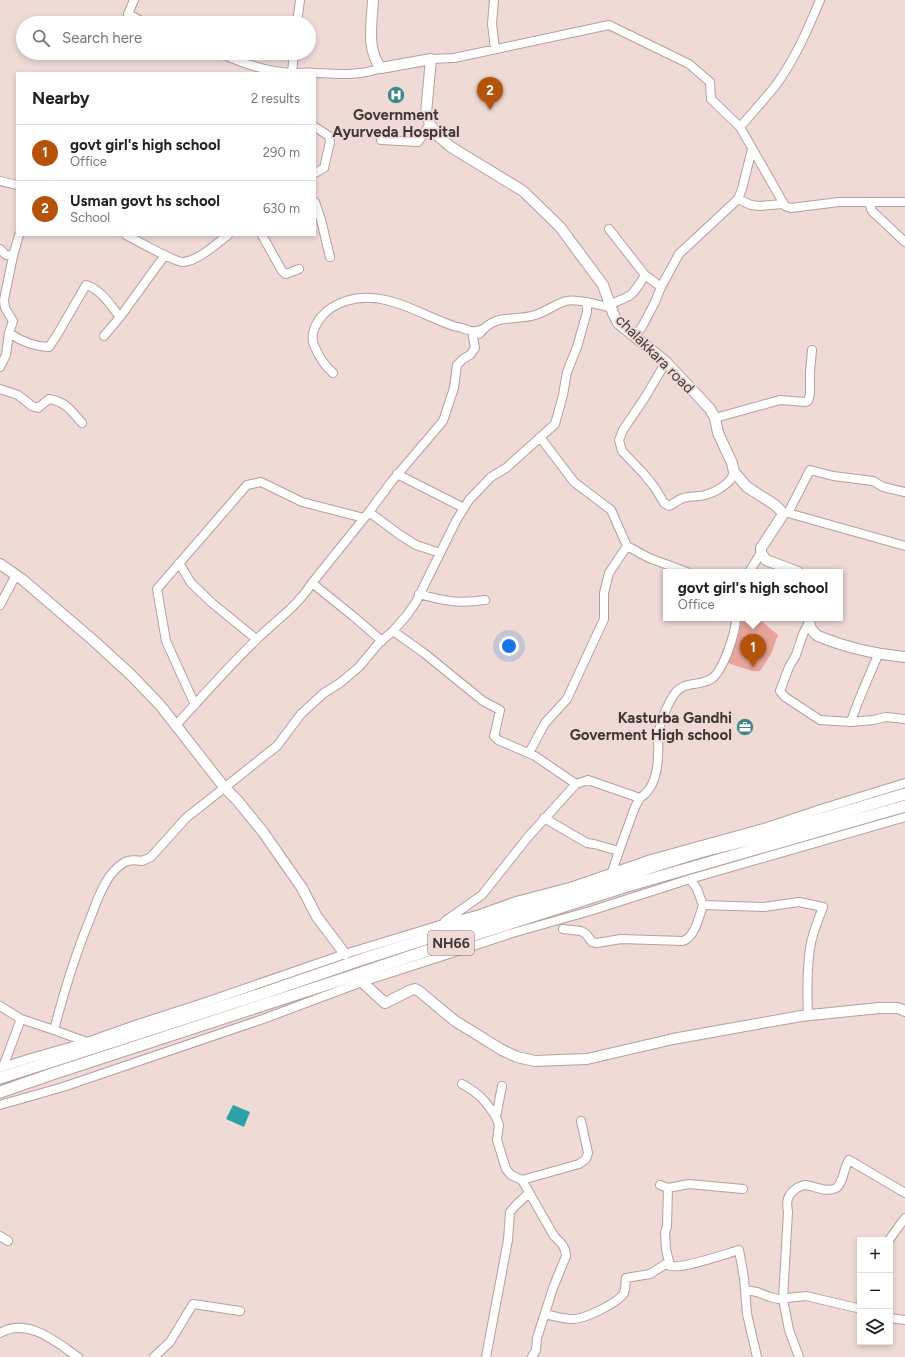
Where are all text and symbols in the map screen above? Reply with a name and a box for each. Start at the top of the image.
search box [16,16,316,60]
icon: search [30,27,52,49]
text: Search here [62,29,142,47]
pin: 2 [477,77,503,110]
hospital icon: Government Ayurveda Hospital [386,85,406,105]
text: Nearby [32,88,90,108]
text: 2 results [251,91,300,106]
place label: Government Ayurveda Hospital [332,106,460,141]
text: govt girl's high school [70,136,220,154]
text: 1 [42,145,48,160]
text: 290 m [263,145,300,160]
text: Office [70,154,107,169]
text: Usman govt hs school [70,192,220,210]
text: 2 [41,201,49,216]
text: 630 m [263,201,300,216]
text: School [70,210,110,225]
street label: chalakkara road [612,311,698,397]
popup [663,569,843,621]
text: govt girl's high school [678,579,828,597]
text: Office [678,597,715,612]
pin: 1 [740,634,766,667]
your location [499,636,519,656]
place label: Kasturba Gandhi Goverment High school [570,709,732,744]
office icon: Kasturba Gandhi Goverment High school [735,717,755,737]
road number: NH66 [428,931,474,955]
map controls [857,1237,893,1345]
button: + [857,1237,893,1273]
button: − [857,1273,893,1309]
button: layers [857,1309,893,1345]

